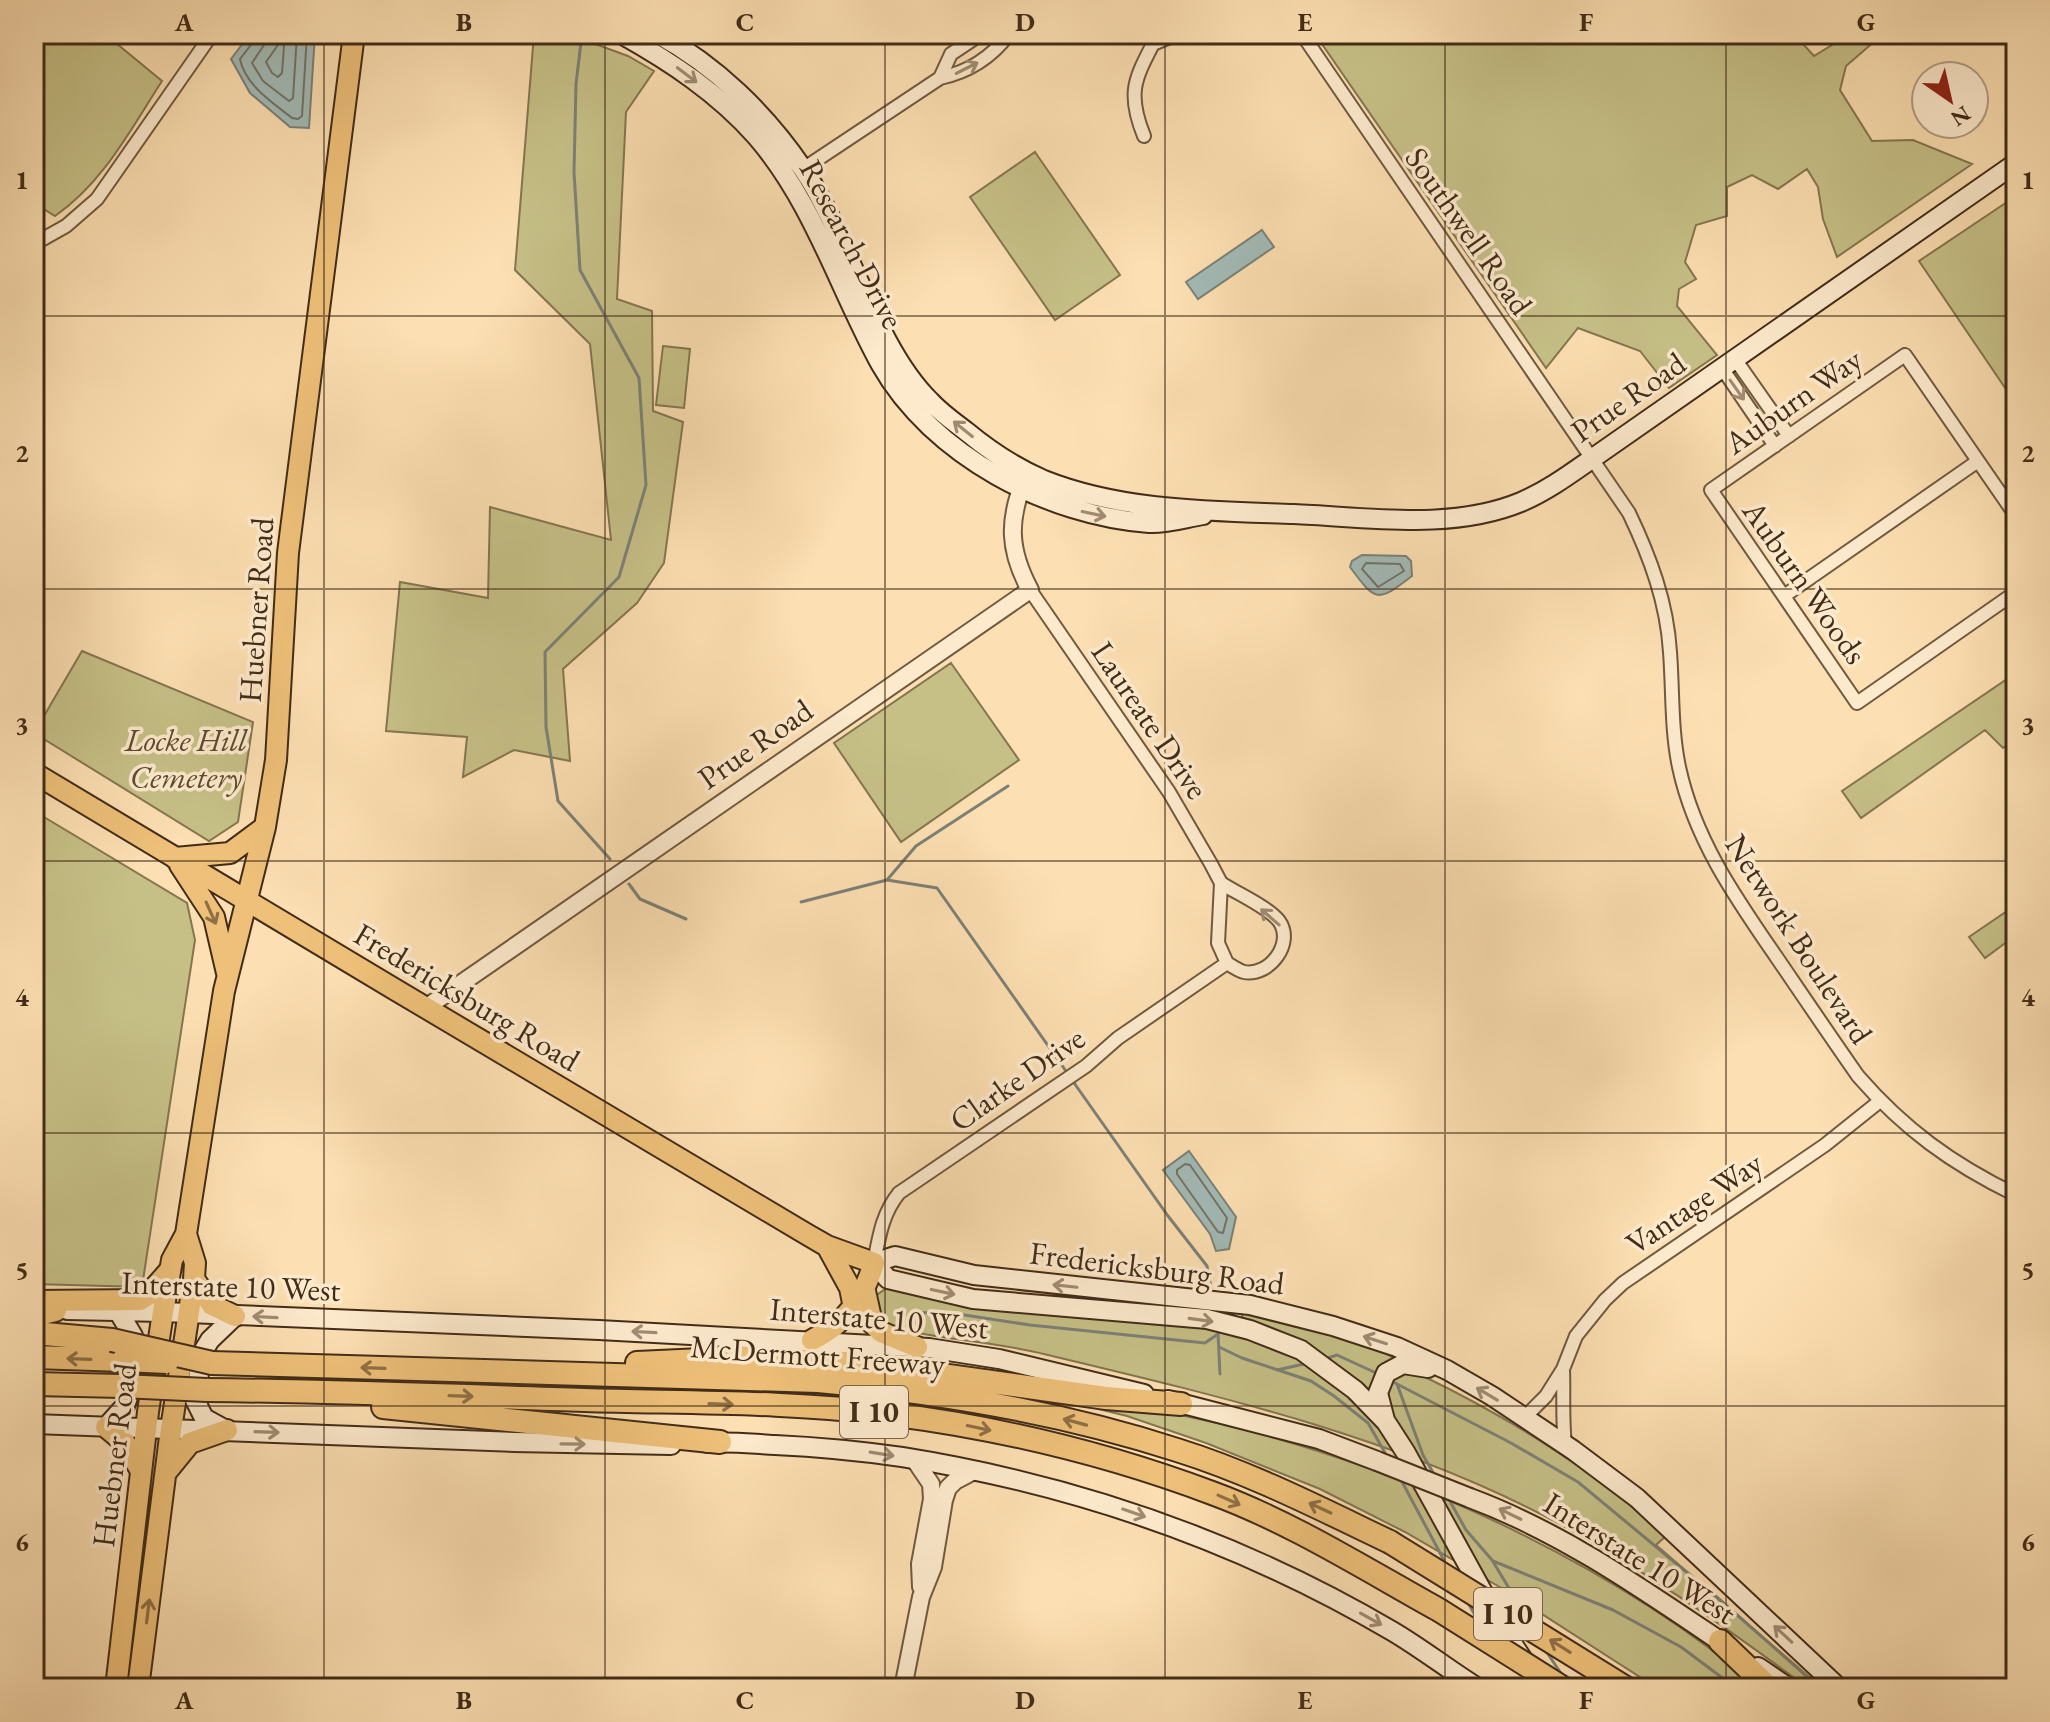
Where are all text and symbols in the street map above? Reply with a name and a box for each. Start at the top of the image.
text: A [174,5,194,39]
text: B [456,5,472,39]
text: C [736,5,754,39]
text: D [1015,5,1035,39]
text: E [1298,5,1313,39]
text: F [1579,5,1593,39]
text: G [1857,5,1876,39]
one-way arrow [955,60,978,76]
north arrow [1910,60,1990,140]
one-way arrow [676,67,698,83]
text: N [1945,99,1976,133]
street label: Southwell Road [1396,139,1543,324]
street label: Research Drive [790,152,914,336]
text: 1 [15,163,29,197]
text: 1 [2021,163,2035,197]
street label: Auburn Way [1715,338,1871,464]
street label: Prue Road [1562,342,1694,452]
one-way arrow [1729,379,1745,401]
one-way arrow [953,420,974,438]
text: 2 [15,436,29,470]
text: 2 [2021,436,2035,470]
street label: Auburn Woods [1733,491,1877,672]
one-way arrow [1081,507,1107,522]
street label: Huebner Road [229,515,283,704]
street label: Laureate Drive [1082,633,1218,807]
street label: Prue Road [689,689,821,799]
text: 3 [15,708,29,742]
text: 3 [2021,708,2035,742]
park label: Locke Hill Cemetery [124,719,248,798]
street label: Network Boulevard [1716,826,1883,1052]
one-way arrow [204,901,219,925]
one-way arrow [1260,908,1281,926]
street label: Fredericksburg Road [346,913,588,1081]
text: 4 [15,980,29,1014]
text: 4 [2021,980,2035,1014]
street label: Clarke Drive [941,1017,1093,1141]
street label: Vantage Way [1618,1141,1771,1264]
street label: Fredericksburg Road [1027,1232,1287,1305]
text: 5 [15,1253,29,1287]
text: 5 [2021,1253,2035,1287]
street label: Interstate 10 West [121,1261,341,1311]
one-way arrow [1052,1278,1079,1293]
one-way arrow [930,1286,955,1301]
street label: Interstate 10 West [768,1288,990,1348]
one-way arrow [252,1310,279,1325]
one-way arrow [1187,1312,1214,1327]
one-way arrow [631,1325,658,1340]
street label: McDermott Freeway [689,1325,948,1385]
one-way arrow [1363,1331,1388,1346]
one-way arrow [66,1351,93,1366]
street label: Huebner Road [82,1360,146,1549]
one-way arrow [360,1360,387,1375]
one-way arrow [1476,1385,1499,1401]
road number: I 10 [840,1386,908,1438]
one-way arrow [447,1389,474,1404]
one-way arrow [707,1397,734,1412]
one-way arrow [1063,1413,1089,1428]
one-way arrow [966,1421,992,1436]
one-way arrow [253,1424,280,1439]
one-way arrow [559,1436,586,1451]
one-way arrow [868,1447,894,1462]
street label: Interstate 10 West [1536,1482,1744,1634]
one-way arrow [1217,1493,1241,1508]
one-way arrow [1308,1500,1333,1515]
one-way arrow [1122,1506,1147,1521]
one-way arrow [1498,1506,1522,1521]
text: 6 [15,1525,29,1559]
text: 6 [2021,1525,2035,1559]
road number: I 10 [1474,1588,1542,1640]
one-way arrow [141,1598,156,1624]
one-way arrow [1359,1612,1382,1628]
one-way arrow [1774,1625,1793,1644]
one-way arrow [1549,1638,1572,1654]
text: A [174,1683,194,1717]
text: B [456,1683,472,1717]
text: C [736,1683,754,1717]
text: D [1015,1683,1035,1717]
text: E [1298,1683,1313,1717]
text: F [1579,1683,1593,1717]
text: G [1857,1683,1876,1717]

